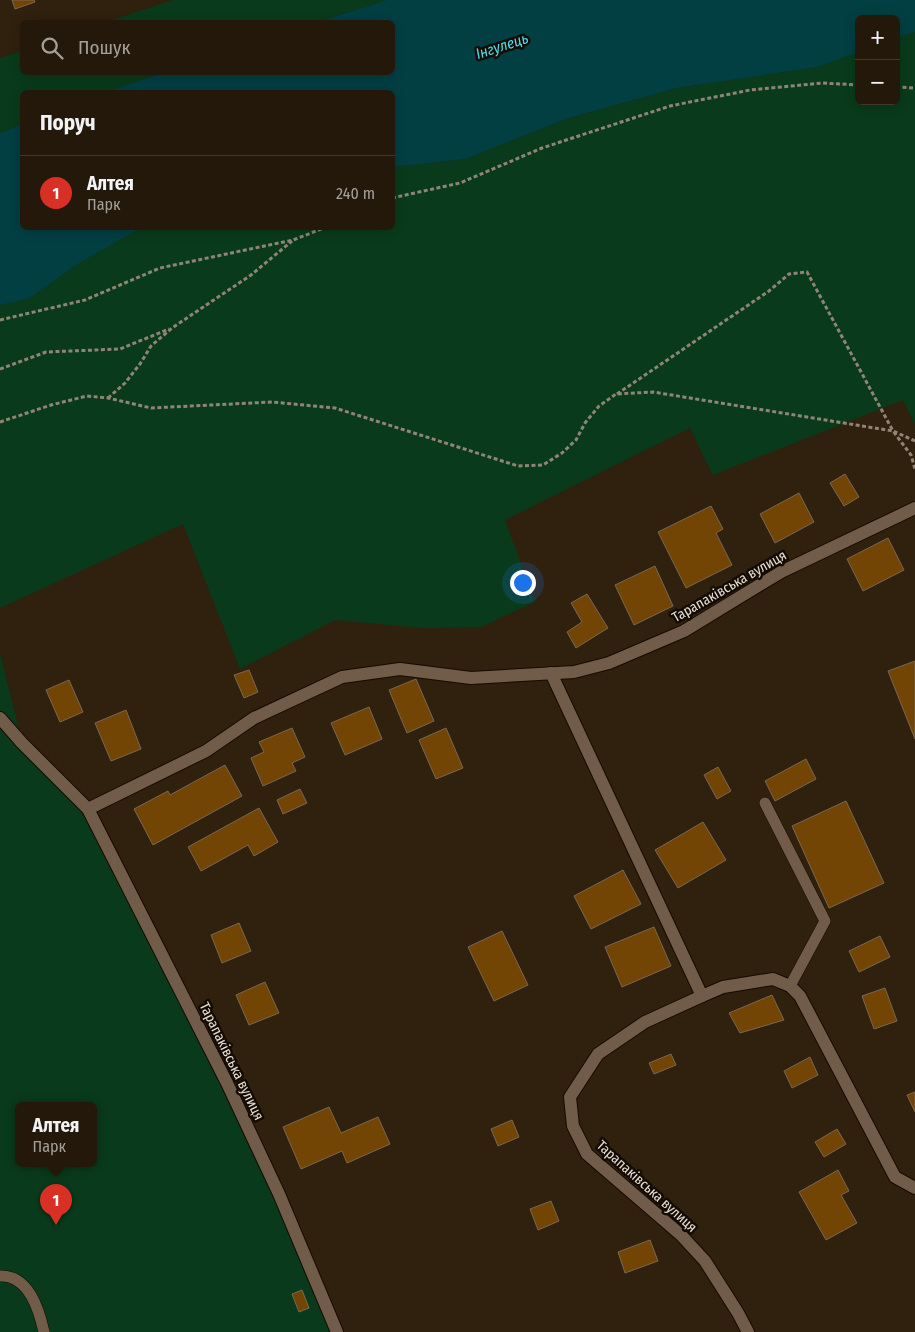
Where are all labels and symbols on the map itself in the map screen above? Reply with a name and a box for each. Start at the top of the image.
water label: Інгулець [473,29,531,63]
street label: Тарапаківська вулиця [669,547,789,626]
your location [510,570,536,596]
street label: Тарапаківська вулиця [196,999,268,1123]
street label: Тарапаківська вулиця [593,1137,700,1236]
pin: 1 [40,1184,72,1225]

